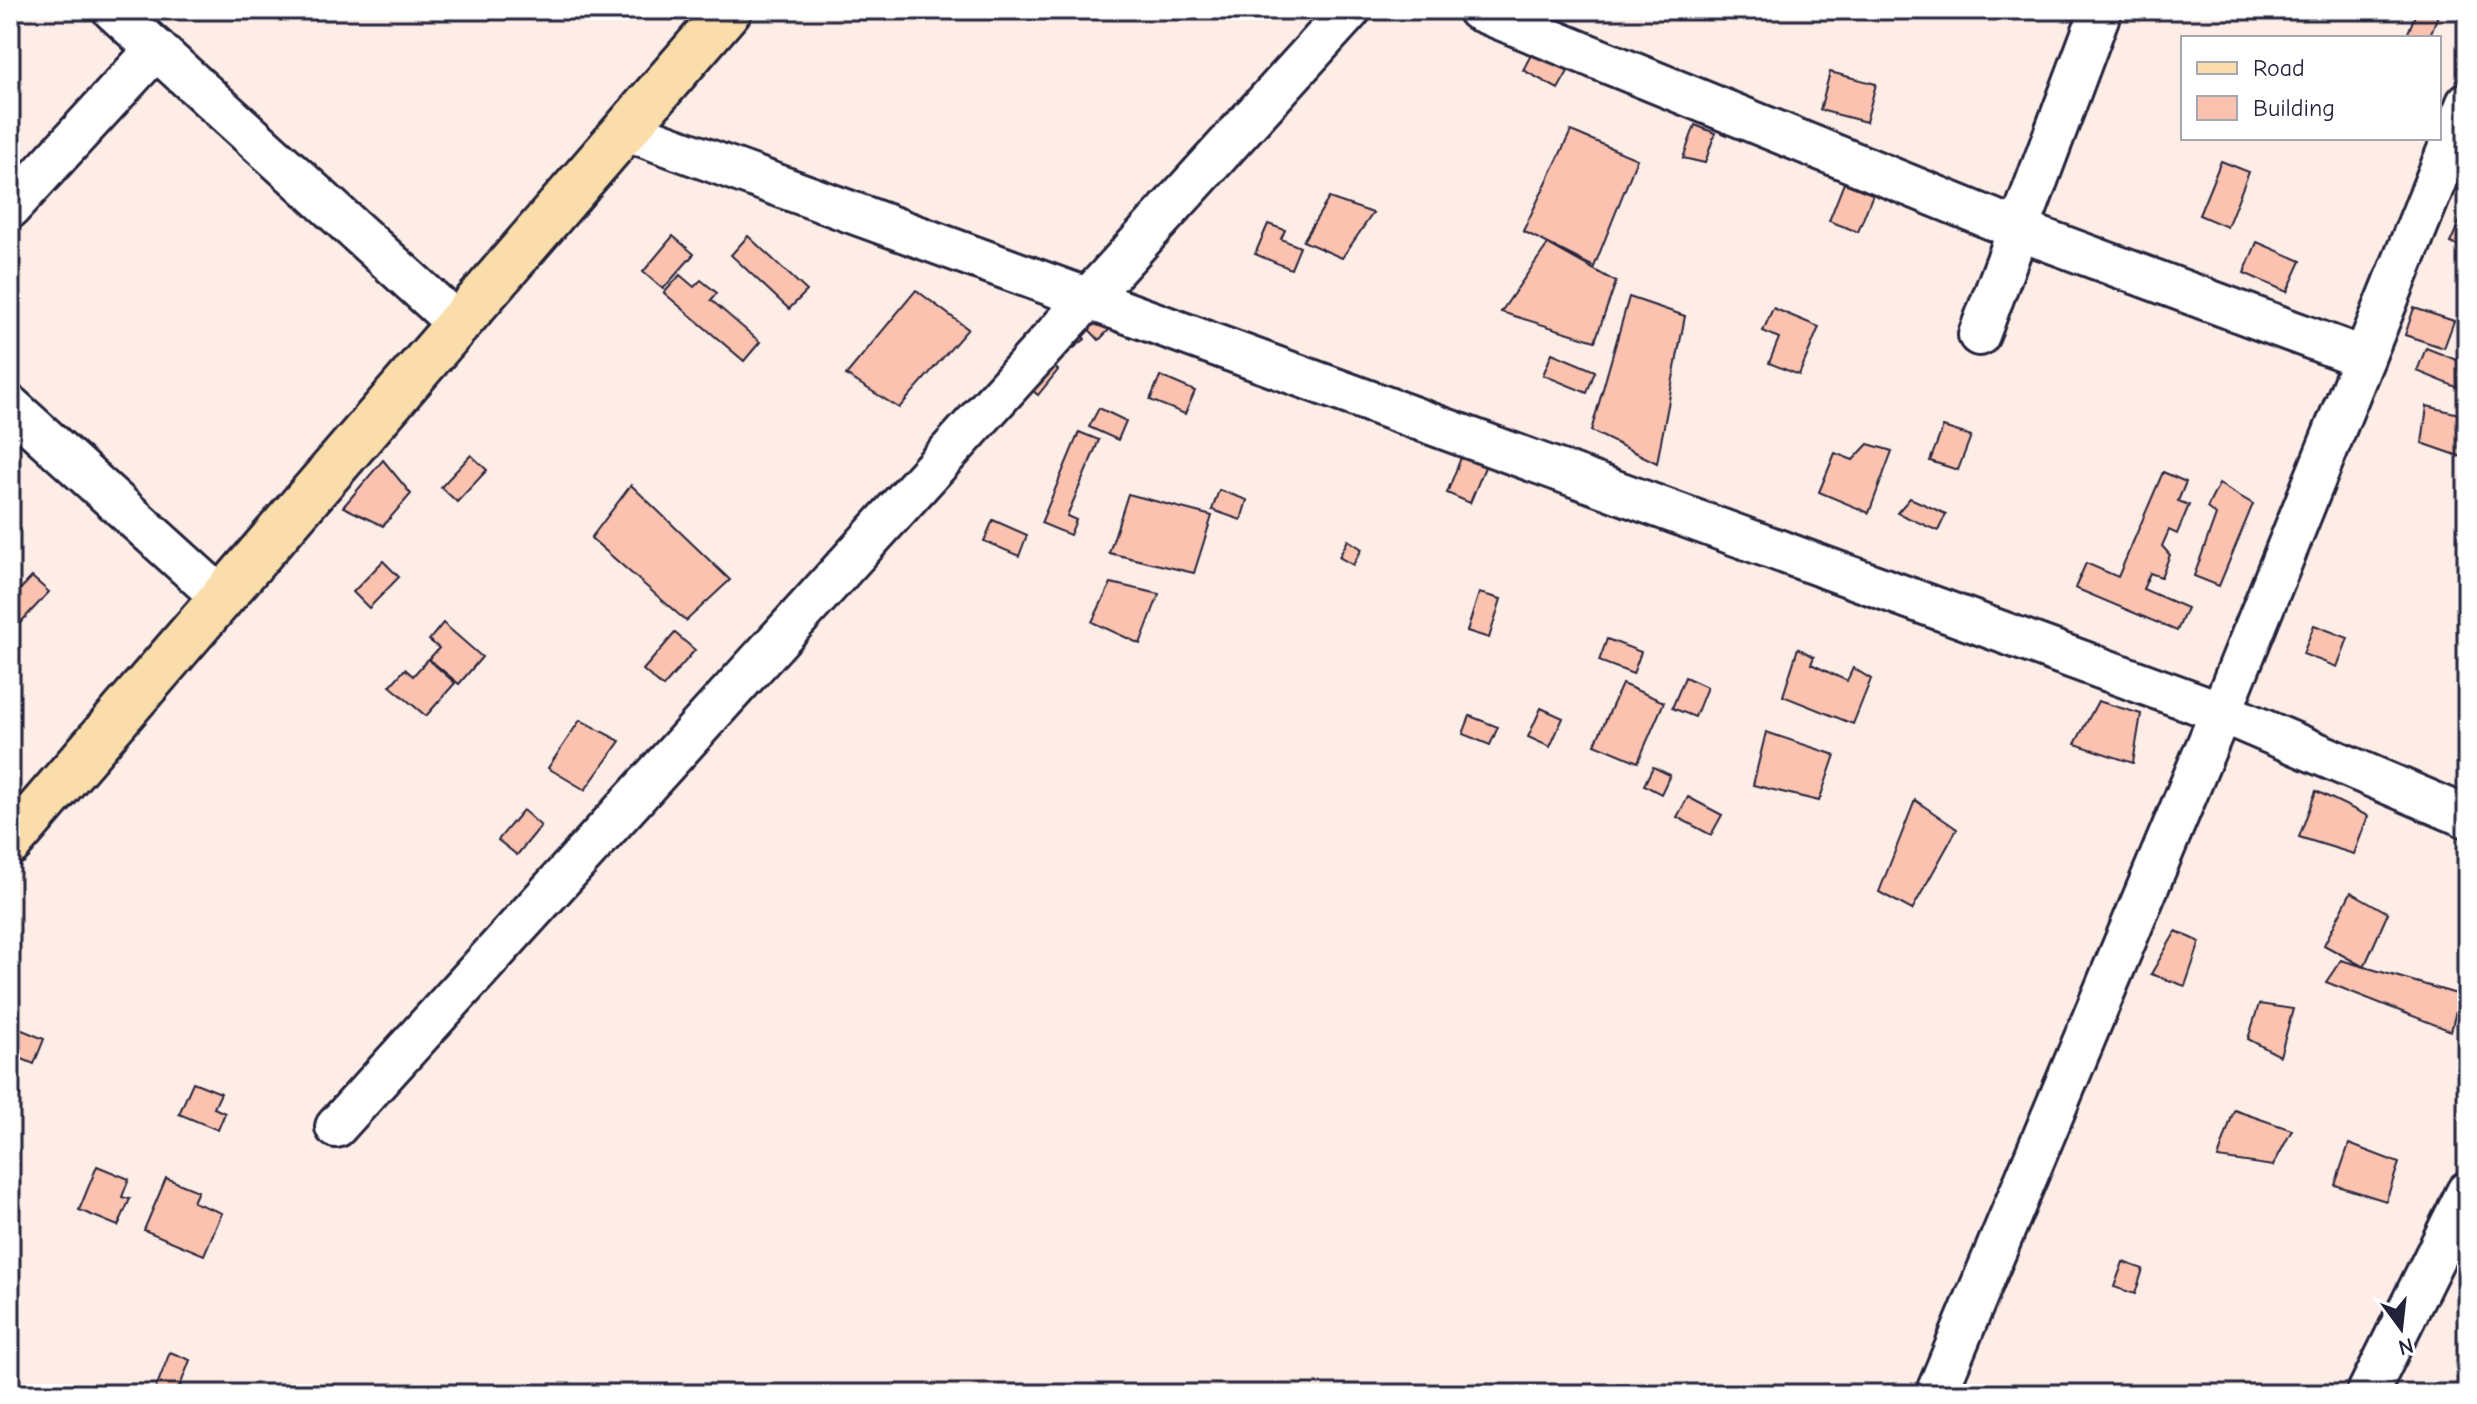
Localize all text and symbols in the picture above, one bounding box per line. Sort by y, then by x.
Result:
legend [2181,36,2441,140]
text: Road [2253,54,2305,82]
text: Building [2253,94,2335,122]
north arrow [2361,1288,2441,1368]
text: N [2396,1332,2416,1361]

